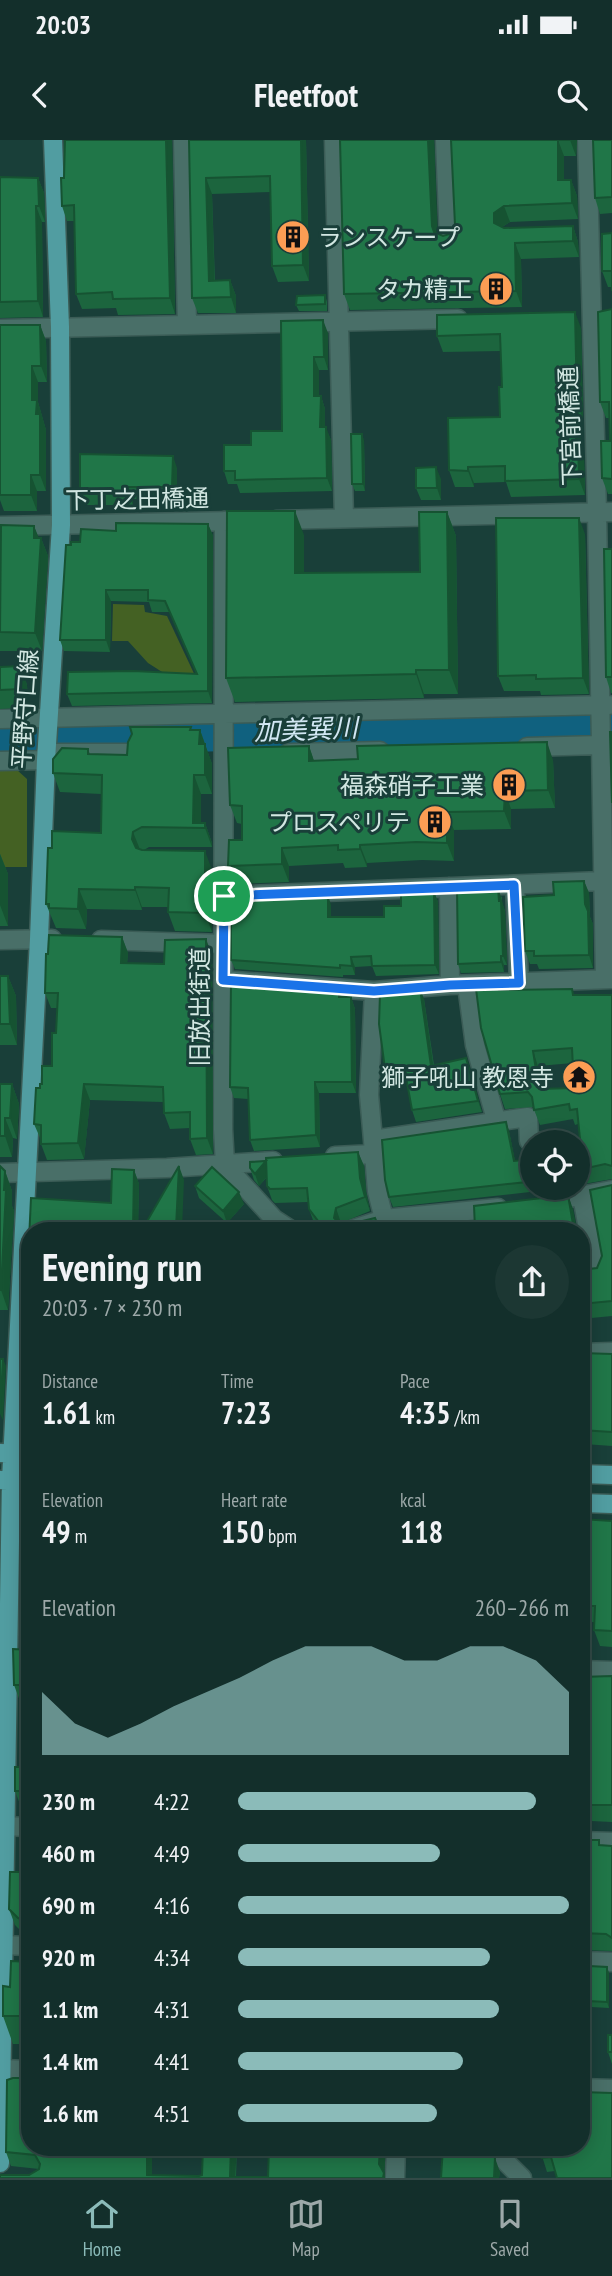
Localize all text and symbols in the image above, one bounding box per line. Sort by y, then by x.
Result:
text: 20:03 [35,8,91,41]
text: Fleetfoot [254,74,358,116]
icon: back [21,76,59,114]
icon: search [553,76,591,114]
building icon: ランスケープ [274,218,312,256]
place label: ランスケープ [318,222,460,253]
building icon: タカ精工 [477,270,515,308]
place label: タカ精工 [376,274,472,305]
street label: 下宮前橋通 [552,365,588,487]
street label: 下丁之田橋通 [65,482,209,516]
street label: 平野守口線 [5,648,45,770]
water label: 加美巽川 [253,711,362,747]
building icon: 福森硝子工業 [490,766,528,804]
place label: 福森硝子工業 [340,770,484,801]
building icon: プロスペリテ [416,803,454,841]
place label: プロスペリテ [268,807,410,838]
pin [194,866,254,926]
icon: arrive [205,877,243,915]
street label: 旧放出街道 [184,947,215,1067]
temple icon: 獅子吼山 教恩寺 [560,1058,598,1096]
place label: 獅子吼山 教恩寺 [381,1062,554,1093]
map controls [520,1130,590,1200]
button: locate [520,1130,590,1200]
text: Evening run [42,1242,202,1291]
button: share [495,1245,569,1319]
text: 20:03 · 7 × 230 m [42,1293,182,1322]
text: Distance [42,1369,98,1393]
text: Time [221,1369,254,1393]
text: Pace [400,1369,430,1393]
text: 1.61 [42,1393,91,1432]
text: 7:23 [221,1393,272,1432]
text: 4:35 [400,1393,451,1432]
text: km [91,1405,115,1429]
text: /km [451,1405,480,1429]
text: Elevation [42,1488,103,1512]
text: Heart rate [221,1488,287,1512]
text: kcal [400,1488,426,1512]
text: 49 [42,1512,71,1551]
text: 150 [221,1512,264,1551]
text: 118 [400,1512,443,1551]
text: m [71,1524,87,1548]
text: bpm [264,1524,297,1548]
text: Elevation [42,1593,116,1622]
text: 260–266 m [475,1593,569,1622]
text: 230 m [42,1787,95,1816]
text: 4:22 [154,1787,190,1816]
text: 460 m [42,1839,95,1868]
text: 4:49 [154,1839,190,1868]
text: 690 m [42,1891,95,1920]
text: 4:16 [154,1891,190,1920]
text: 920 m [42,1943,95,1972]
text: 4:34 [154,1943,190,1972]
text: 1.1 km [42,1995,98,2024]
text: 4:31 [154,1995,190,2024]
text: 1.4 km [42,2047,98,2076]
text: 4:41 [154,2047,190,2076]
text: 1.6 km [42,2099,98,2128]
text: 4:51 [154,2099,190,2128]
tab: Home [83,2195,121,2261]
tab: Map [287,2195,325,2261]
tab: Saved [490,2195,529,2261]

